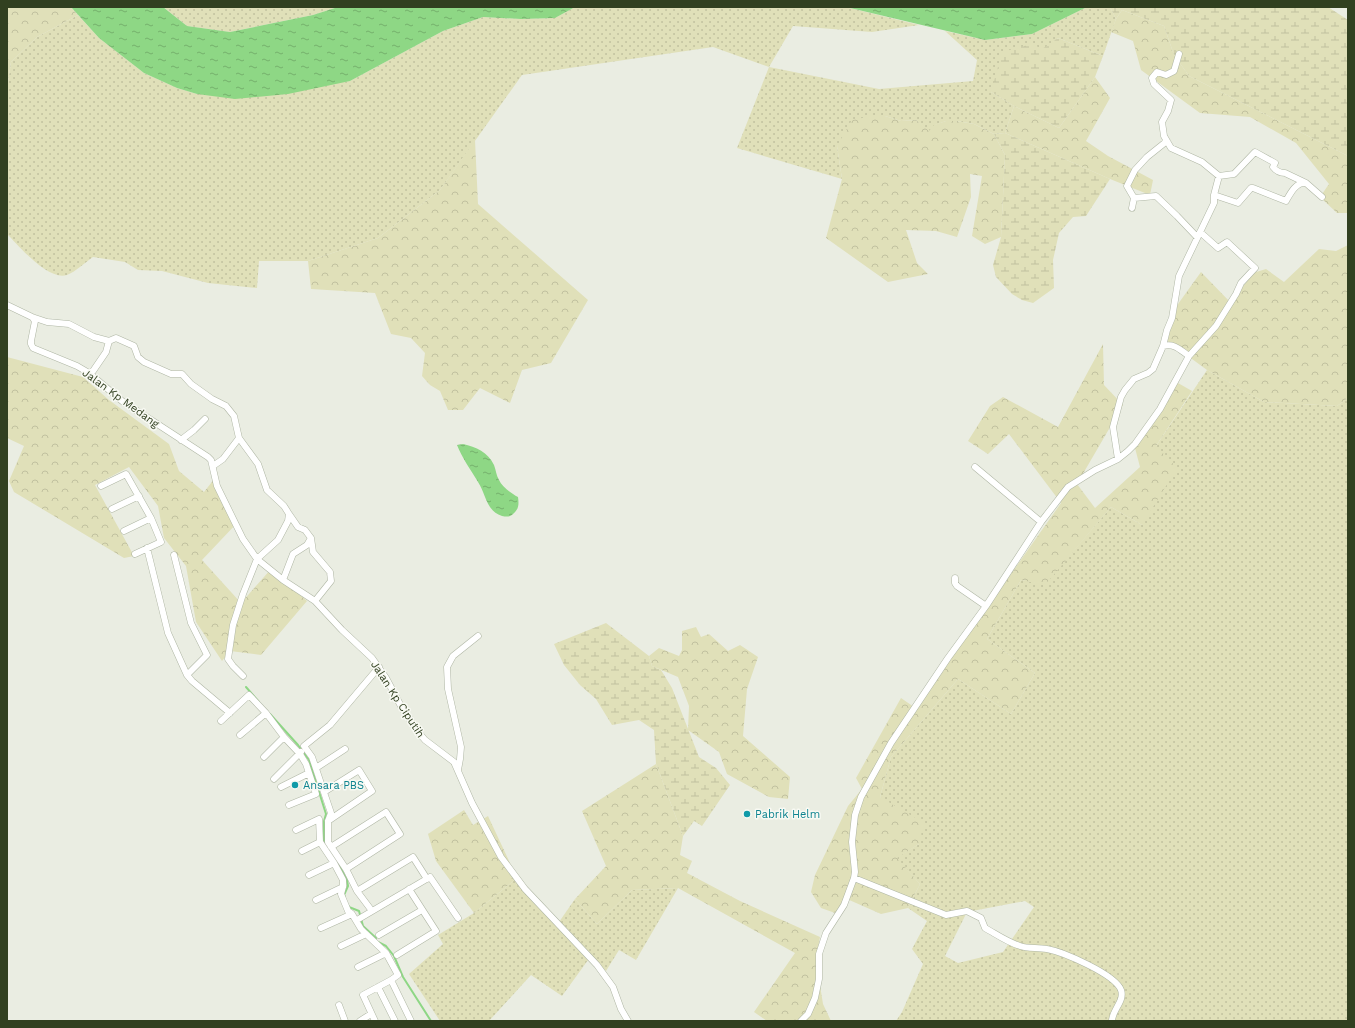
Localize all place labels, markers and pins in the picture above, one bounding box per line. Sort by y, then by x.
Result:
place label: Ansara PBS [303,779,364,792]
marker: Ansara PBS [290,780,300,790]
place label: Pabrik Helm [755,808,820,821]
marker: Pabrik Helm [742,809,752,819]

